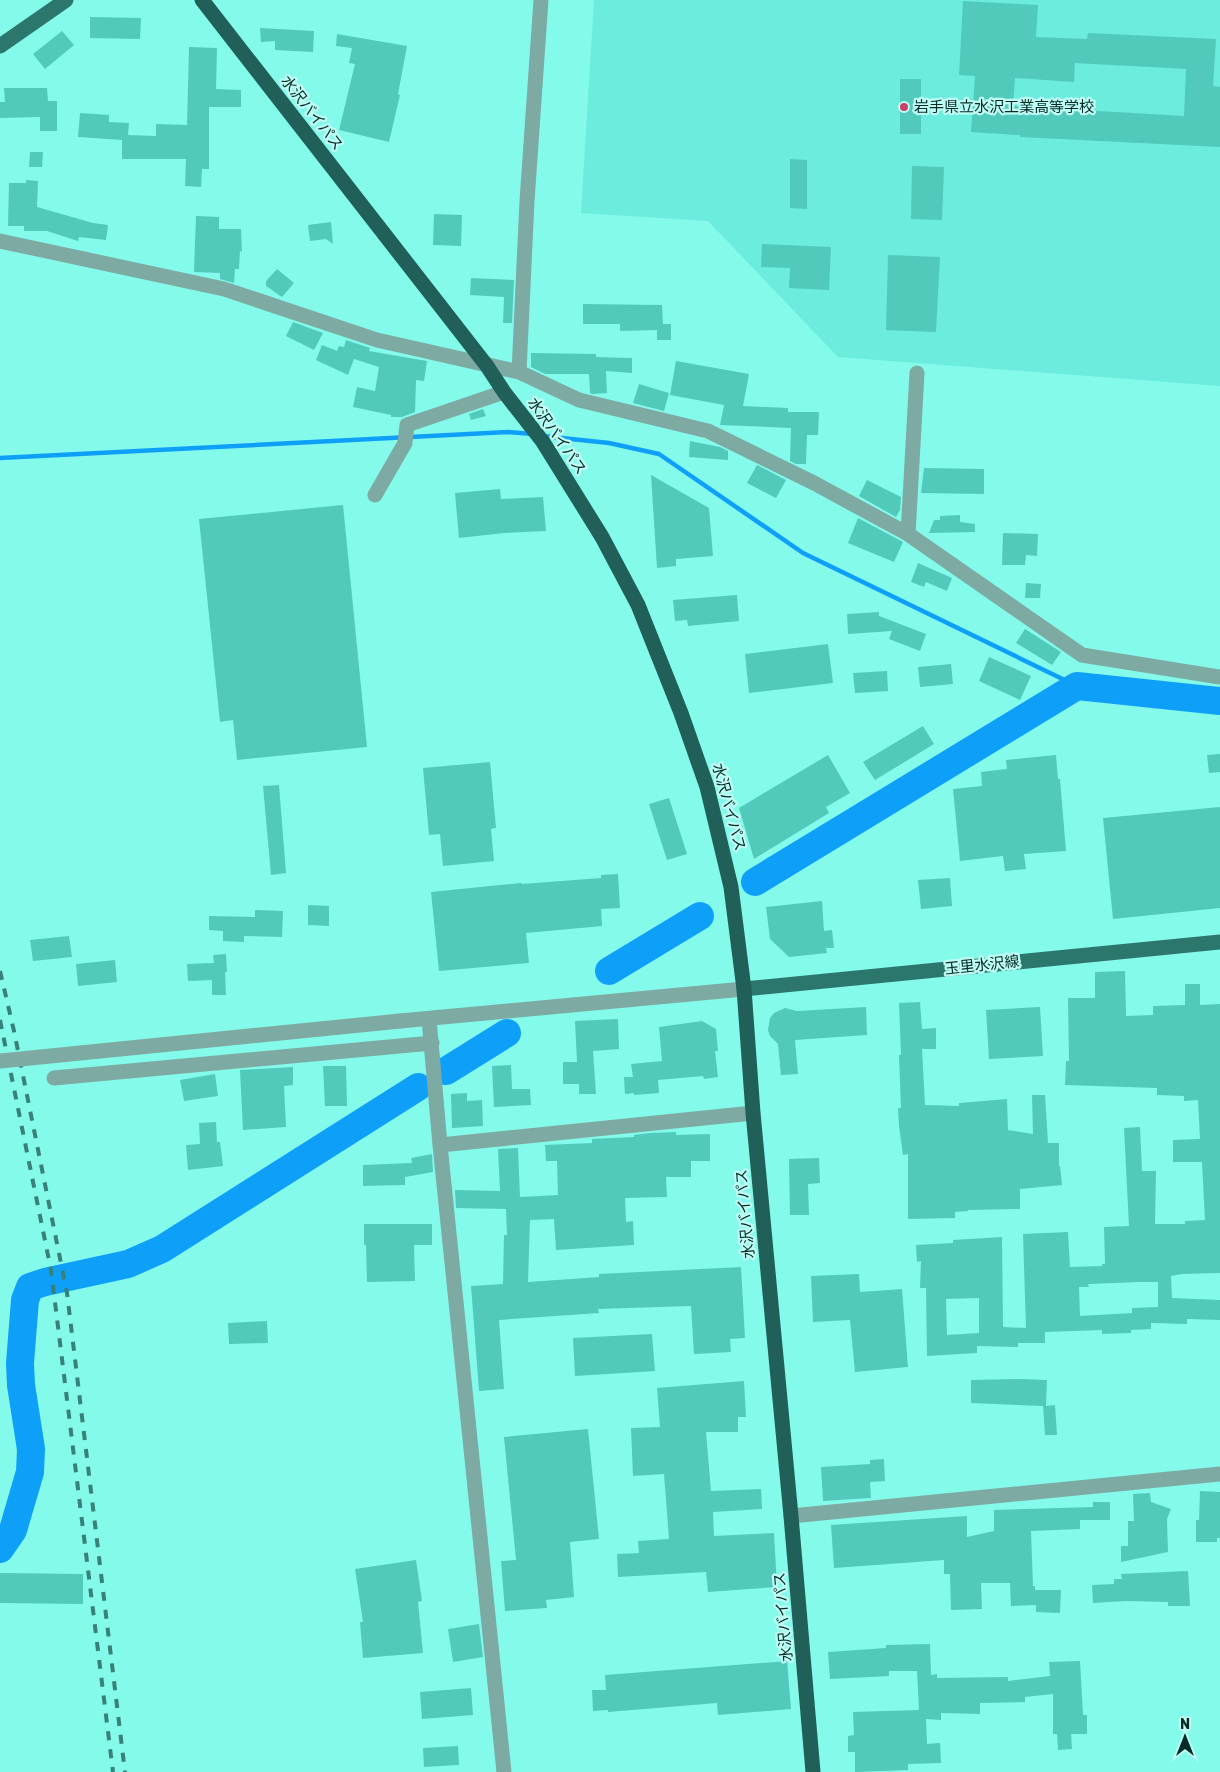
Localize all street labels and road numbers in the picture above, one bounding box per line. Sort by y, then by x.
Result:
street label: 水沢バイパス [277,72,347,154]
street label: 水沢バイパス [524,394,590,478]
street label: 水沢バイパス [709,761,749,853]
street label: 玉里水沢線 [944,952,1020,978]
street label: 水沢バイパス [732,1169,758,1259]
street label: 水沢バイパス [770,1572,796,1662]

